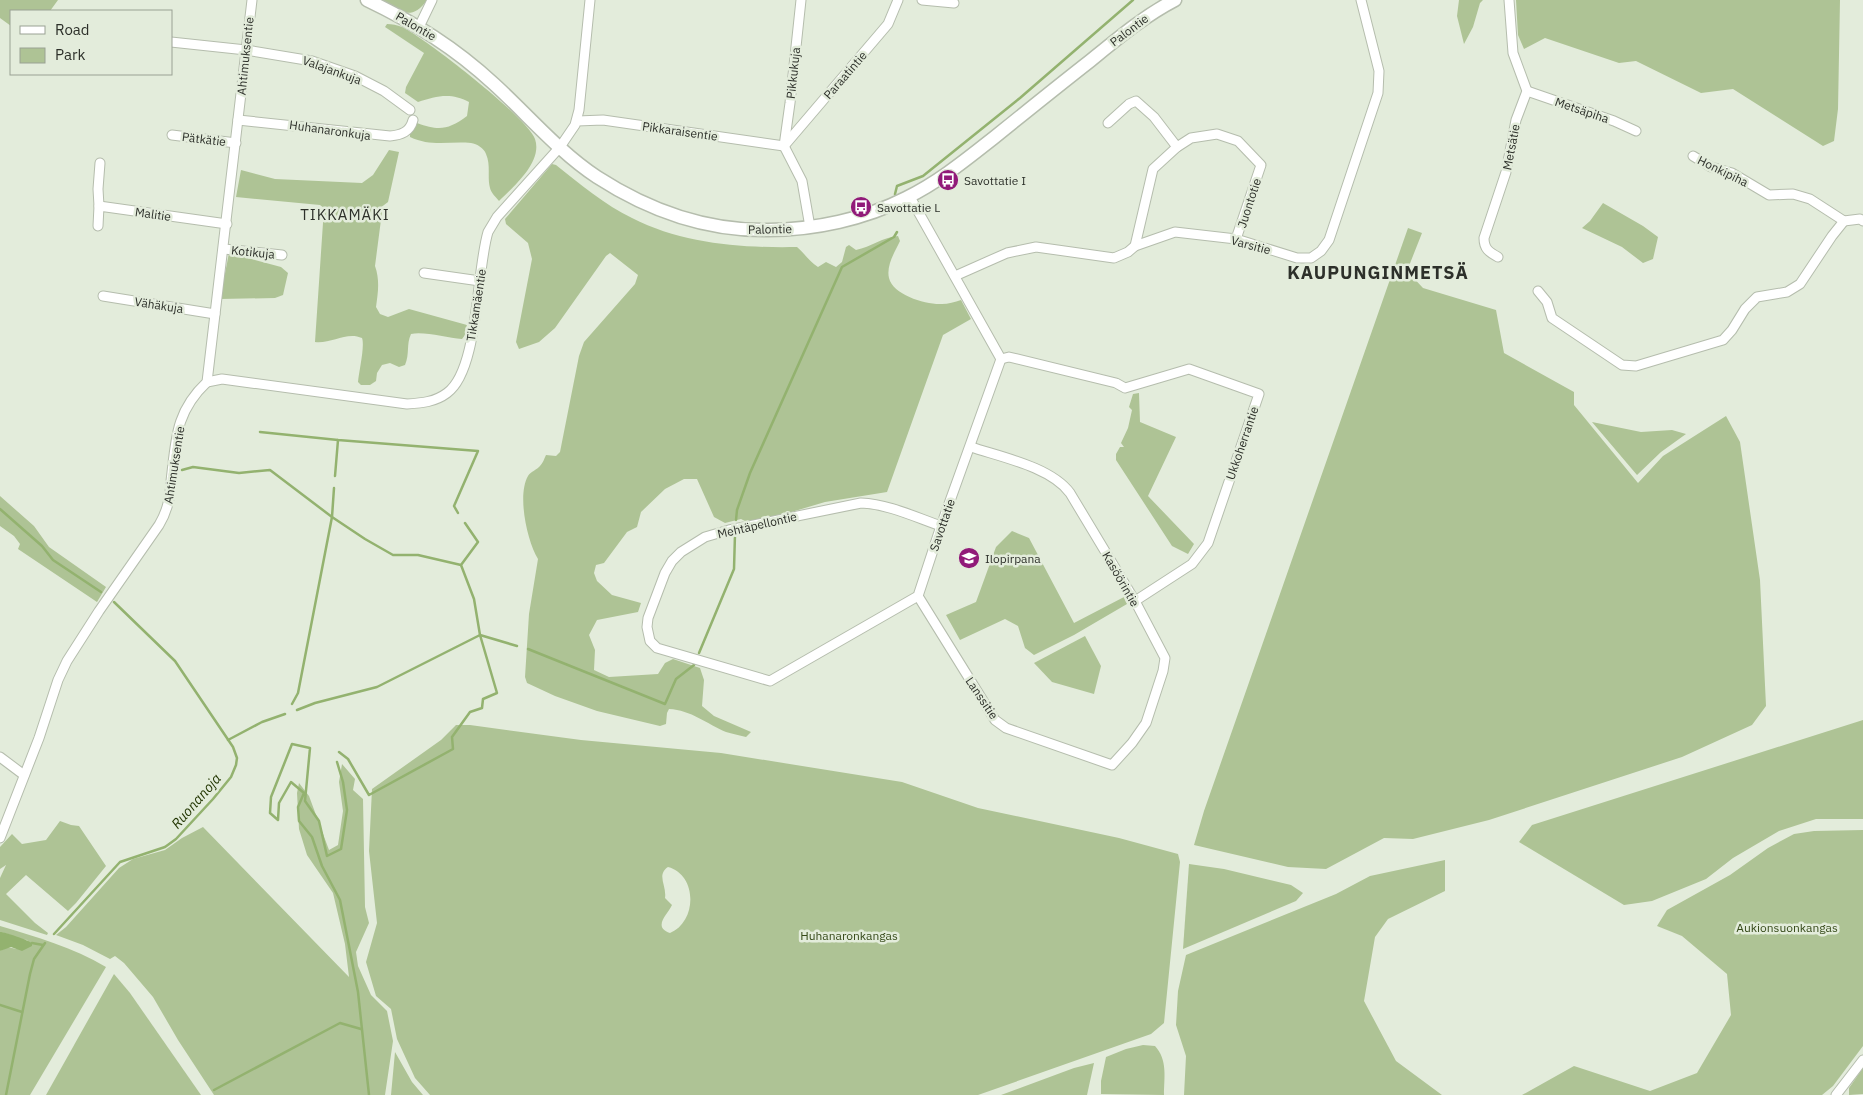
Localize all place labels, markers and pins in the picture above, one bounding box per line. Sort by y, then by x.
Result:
bus stop icon: Savottatie I [936,168,960,192]
place label: Savottatie I [964,173,1026,188]
bus stop icon: Savottatie L [849,195,873,219]
place label: Savottatie L [877,200,940,215]
school or university icon: Ilopirpana [957,546,981,570]
place label: Ilopirpana [985,551,1041,566]

